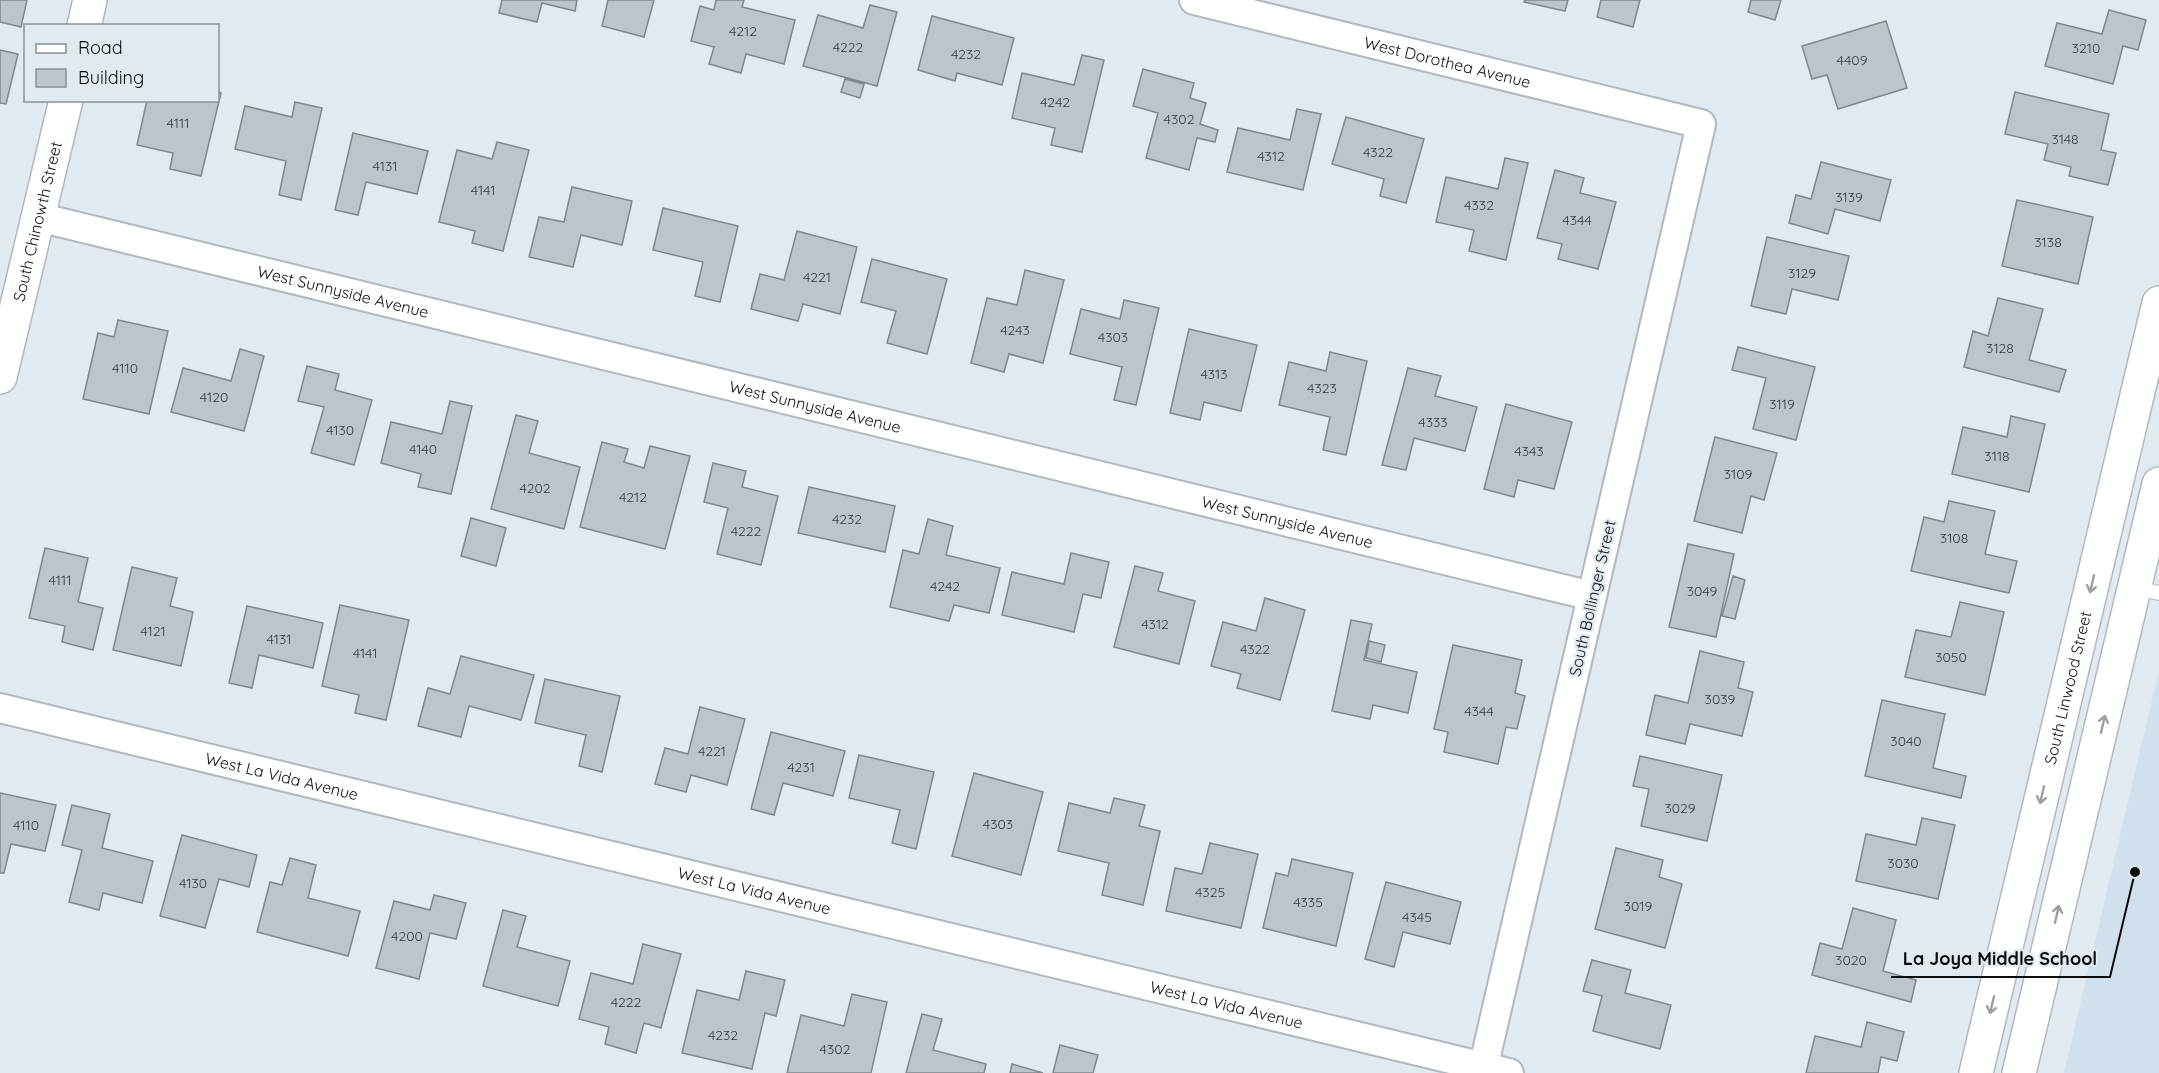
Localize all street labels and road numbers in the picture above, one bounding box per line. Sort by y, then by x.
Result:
street label: West Dorothea Avenue [1362,32,1533,92]
street label: South Chinowth Street [8,139,66,304]
street label: West Sunnyside Avenue [255,261,431,322]
street label: West Sunnyside Avenue [727,376,903,437]
street label: West Sunnyside Avenue [1200,491,1375,552]
street label: South Bollinger Street [1564,518,1620,678]
street label: South Linwood Street [2040,609,2095,766]
street label: West La Vida Avenue [203,748,360,804]
street label: West La Vida Avenue [676,862,833,919]
street label: West La Vida Avenue [1148,977,1305,1033]

